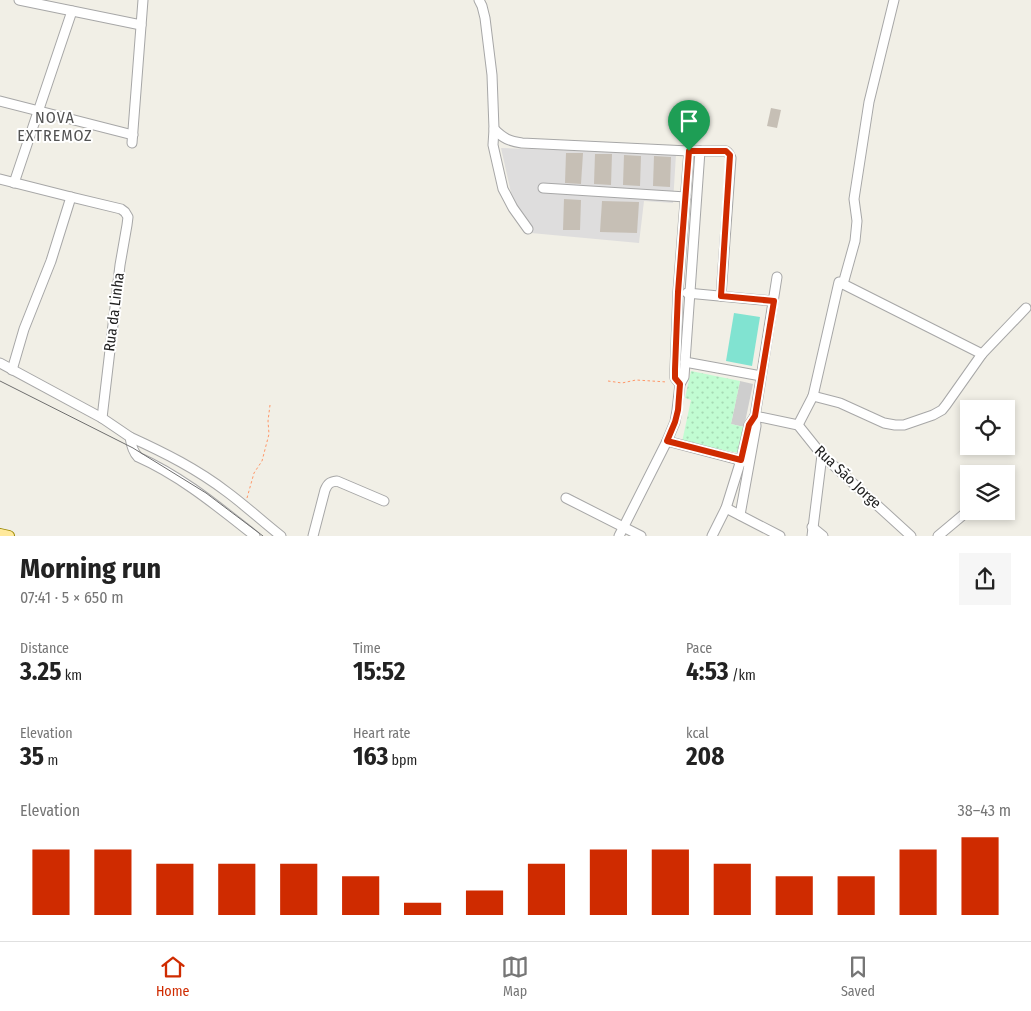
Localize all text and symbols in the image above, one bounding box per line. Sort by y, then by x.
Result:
pin [668,100,710,151]
icon: arrive [675,107,703,135]
district label: NOVA EXTREMOZ [17,108,93,145]
street label: Rua da Linha [100,271,128,353]
map controls [960,400,1015,520]
button: locate [960,400,1015,455]
street label: Rua São Jorge [811,442,885,512]
button: layers [960,465,1015,520]
text: Morning run [20,552,161,585]
button: share [959,553,1011,605]
text: 07:41 · 5 × 650 m [20,588,124,607]
text: Distance [20,640,69,657]
text: Time [353,640,381,657]
text: Pace [686,640,712,657]
text: 3.25 [20,657,61,687]
text: 15:52 [353,657,405,687]
text: 4:53 [686,657,729,687]
text: km [61,667,82,684]
text: /km [729,667,756,684]
text: Elevation [20,725,73,742]
text: Heart rate [353,725,410,742]
text: kcal [686,725,709,742]
text: 35 [20,742,44,772]
text: 163 [353,742,388,772]
text: 208 [686,742,724,772]
text: m [44,752,58,769]
text: bpm [388,752,417,769]
text: Elevation [20,801,80,820]
text: 38–43 m [958,801,1011,820]
tab: Home [156,953,189,1000]
tab: Map [501,953,529,1000]
tab: Saved [841,953,875,1000]

